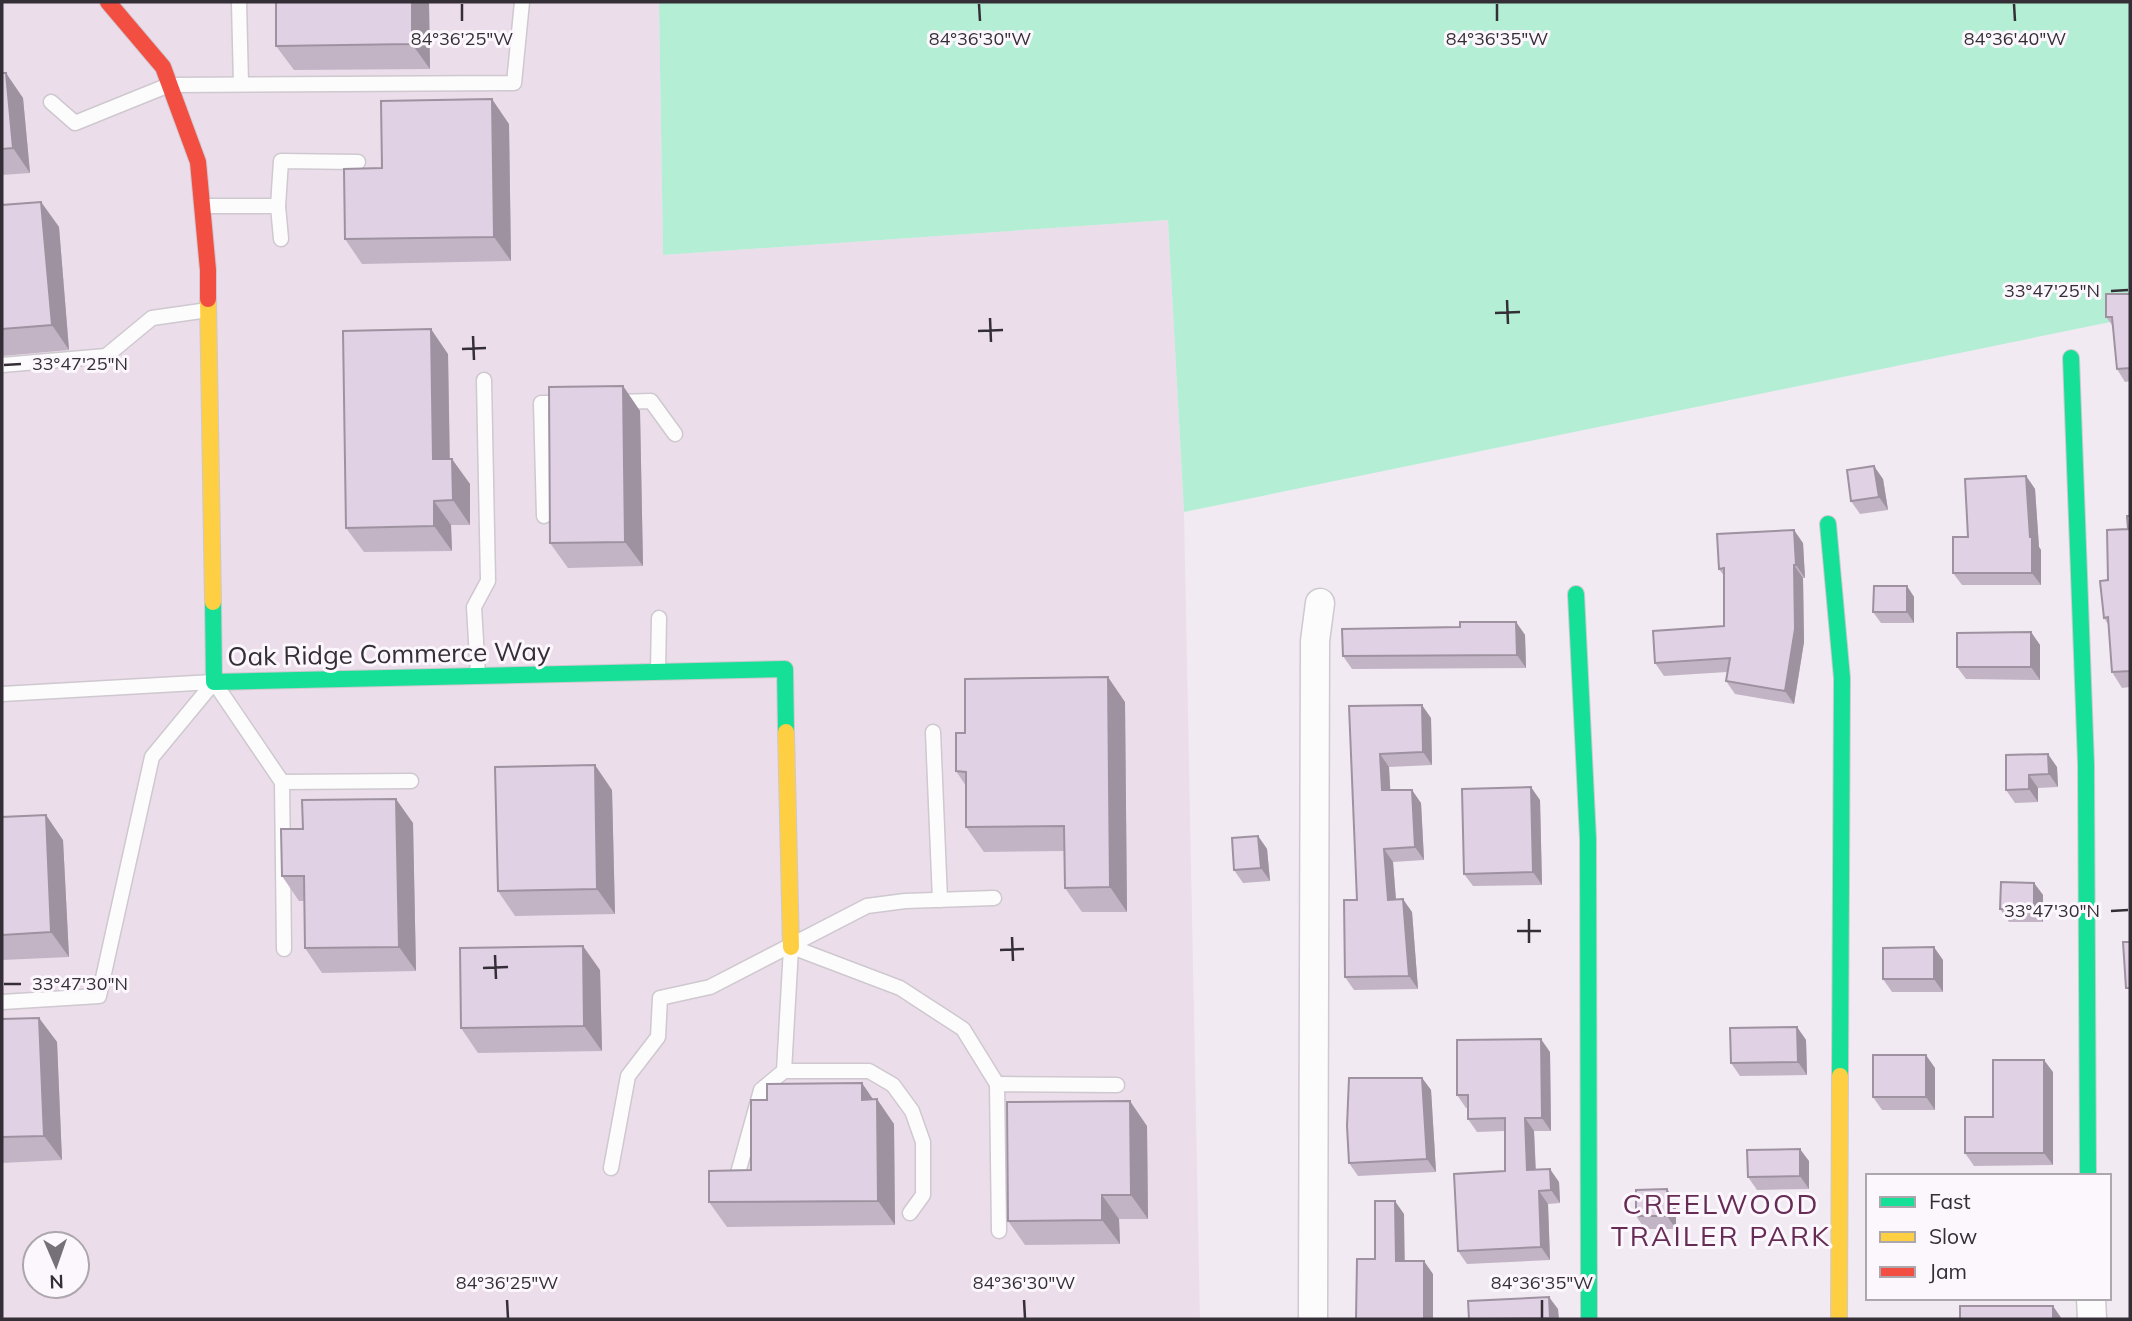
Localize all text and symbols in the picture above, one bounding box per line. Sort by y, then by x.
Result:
text: 84°36'25"W [411,27,513,50]
text: 84°36'30"W [929,27,1031,50]
text: 84°36'35"W [1446,27,1548,50]
text: 84°36'40"W [1964,27,2066,50]
text: 33°47'25"N [2004,279,2100,302]
text: 33°47'25"N [32,352,128,375]
street label: Oak Ridge Commerce Way [227,634,551,673]
text: 33°47'30"N [2004,899,2100,922]
text: 33°47'30"N [32,972,128,995]
legend [1866,1174,2111,1300]
district label: CREELWOOD TRAILER PARK [1611,1186,1831,1253]
text: Fast [1929,1188,1971,1214]
text: Slow [1929,1223,1977,1249]
north arrow [21,1230,91,1300]
text: Jam [1929,1258,1967,1284]
text: N [49,1270,64,1294]
text: 84°36'25"W [456,1271,558,1294]
text: 84°36'30"W [973,1271,1075,1294]
text: 84°36'35"W [1491,1271,1593,1294]

